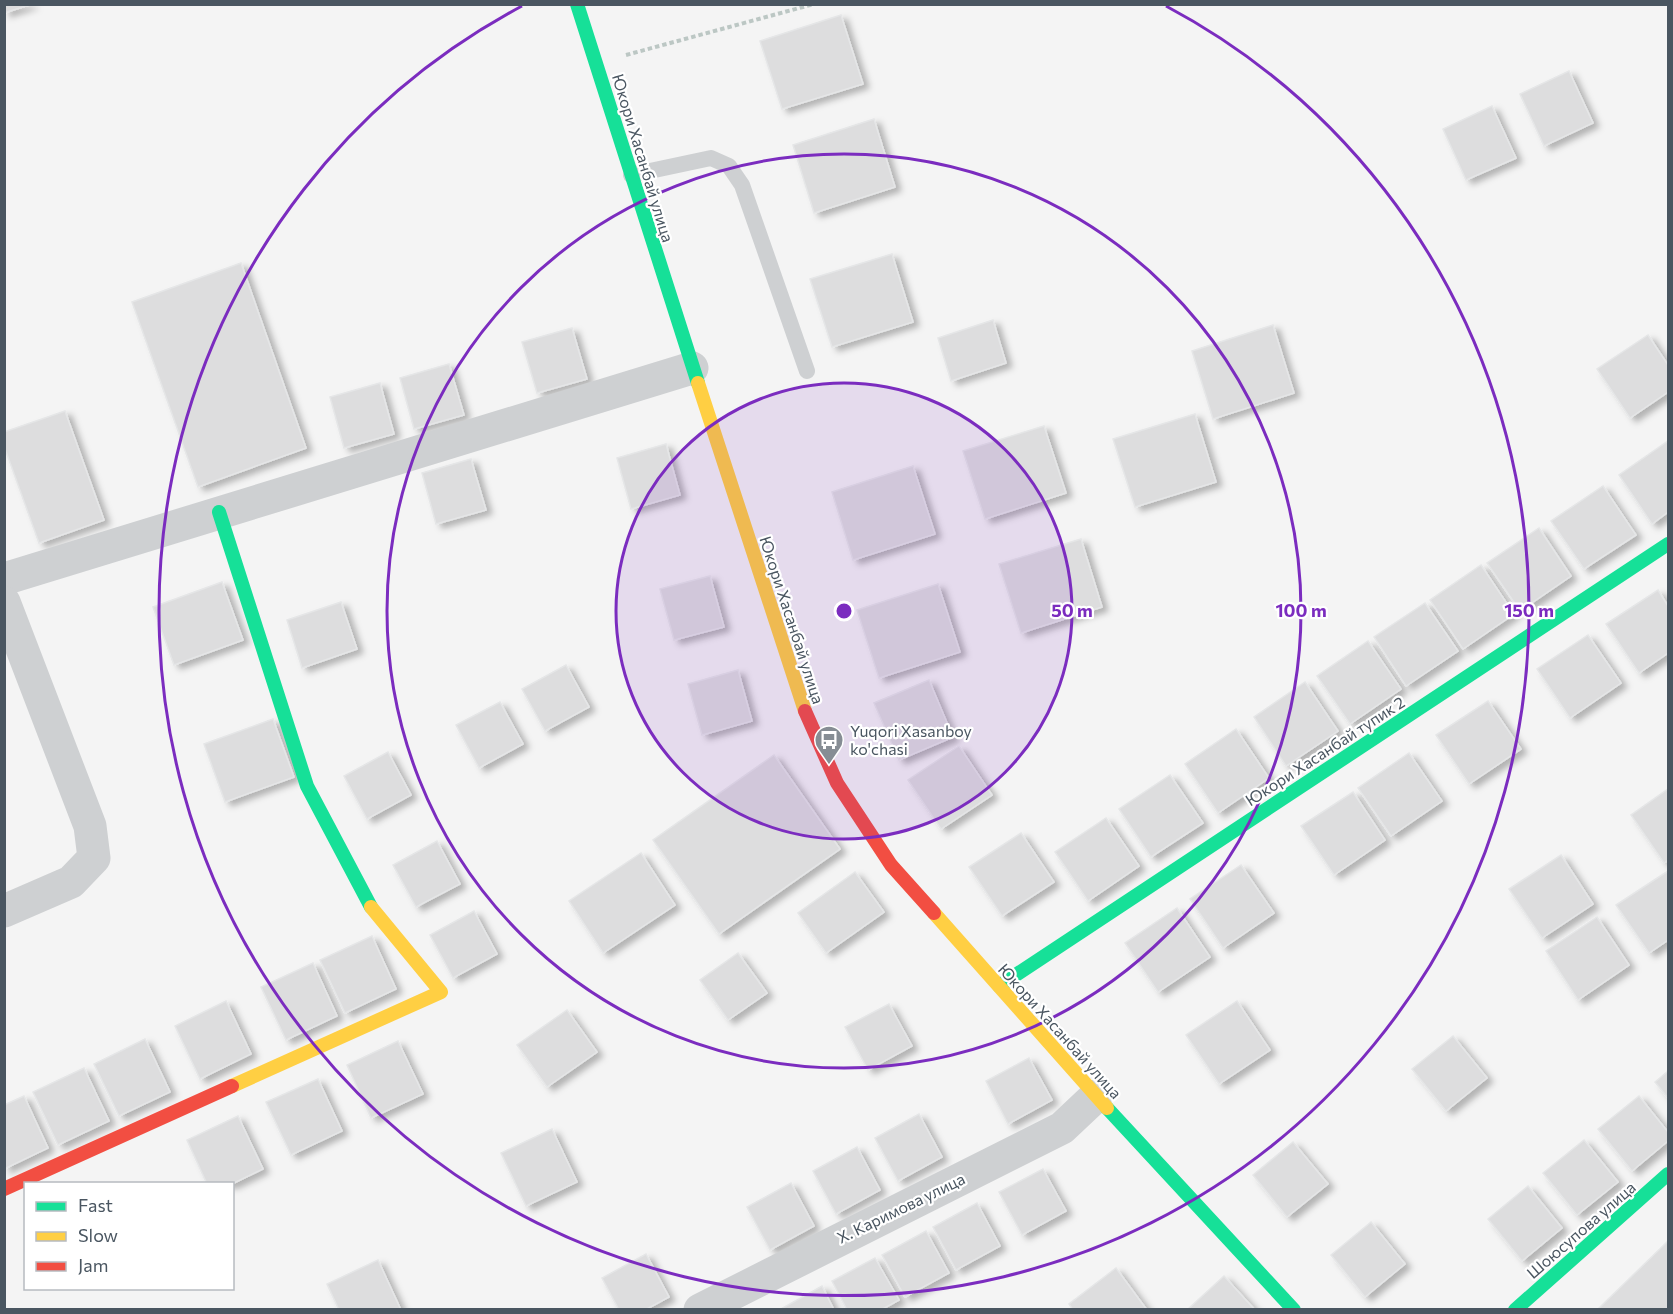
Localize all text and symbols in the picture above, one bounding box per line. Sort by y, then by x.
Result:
street label: Юкори Хасанбай улица [609,71,678,244]
street label: Юкори Хасанбай улица [756,534,829,706]
text: 50 m [1051,599,1093,621]
text: 100 m [1275,599,1327,621]
text: 150 m [1504,599,1554,621]
centre of rings [834,601,854,621]
street label: Юкори Хасанбай тупик 2 [1242,692,1408,809]
place label: Yuqori Xasanboy ko'chasi [850,721,972,758]
bus stop icon: Yuqori Xasanboy ko'chasi [813,724,845,766]
street label: Юкори Хасанбай улица [995,959,1126,1102]
street label: Х. Каримова улица [834,1168,968,1247]
street label: Шоюсупова улица [1522,1177,1639,1282]
legend [24,1182,234,1290]
text: Fast [78,1194,113,1216]
text: Slow [78,1224,118,1246]
text: Jam [78,1254,108,1276]

